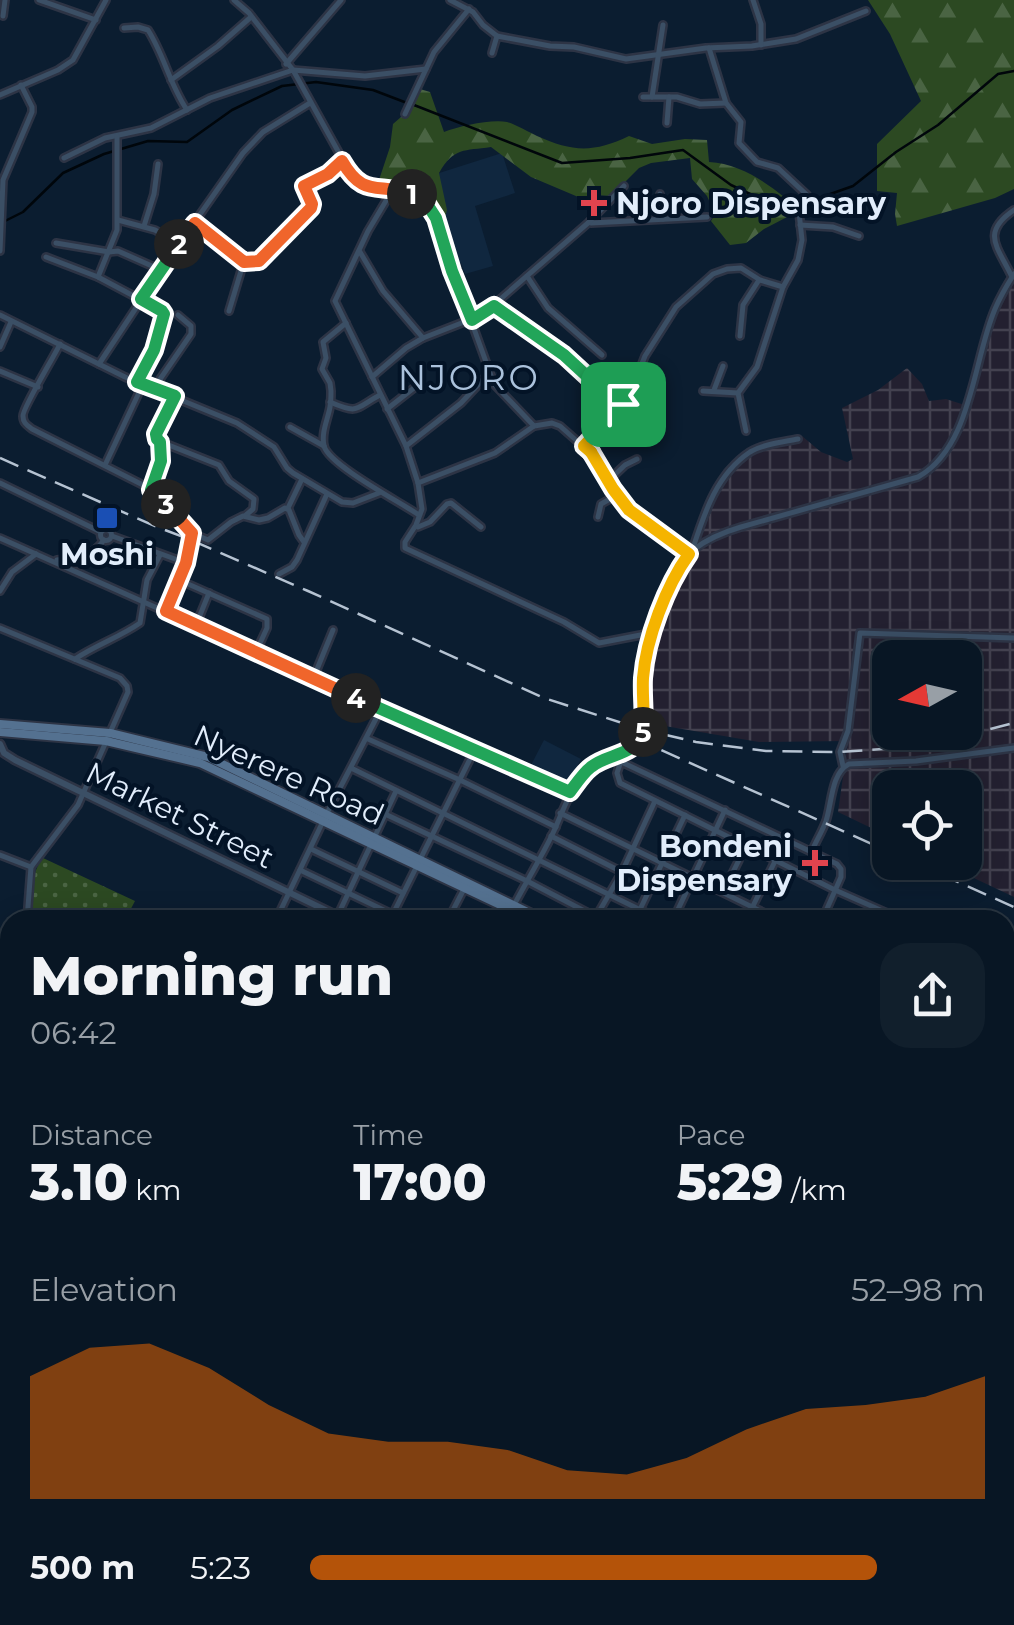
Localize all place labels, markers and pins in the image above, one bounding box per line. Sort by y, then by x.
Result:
pin: 1 [387,169,437,219]
place label: Njoro Dispensary [616,185,887,222]
marker: Njoro Dispensary [581,190,607,216]
pin: 2 [154,219,204,269]
pin [581,362,666,447]
pin: 3 [141,479,191,529]
marker: Moshi [94,505,120,531]
place label: Moshi [60,536,154,573]
pin: 4 [331,673,381,723]
pin: 5 [618,707,668,757]
place label: Bondeni Dispensary [617,828,793,899]
marker: Bondeni Dispensary [802,850,828,876]

